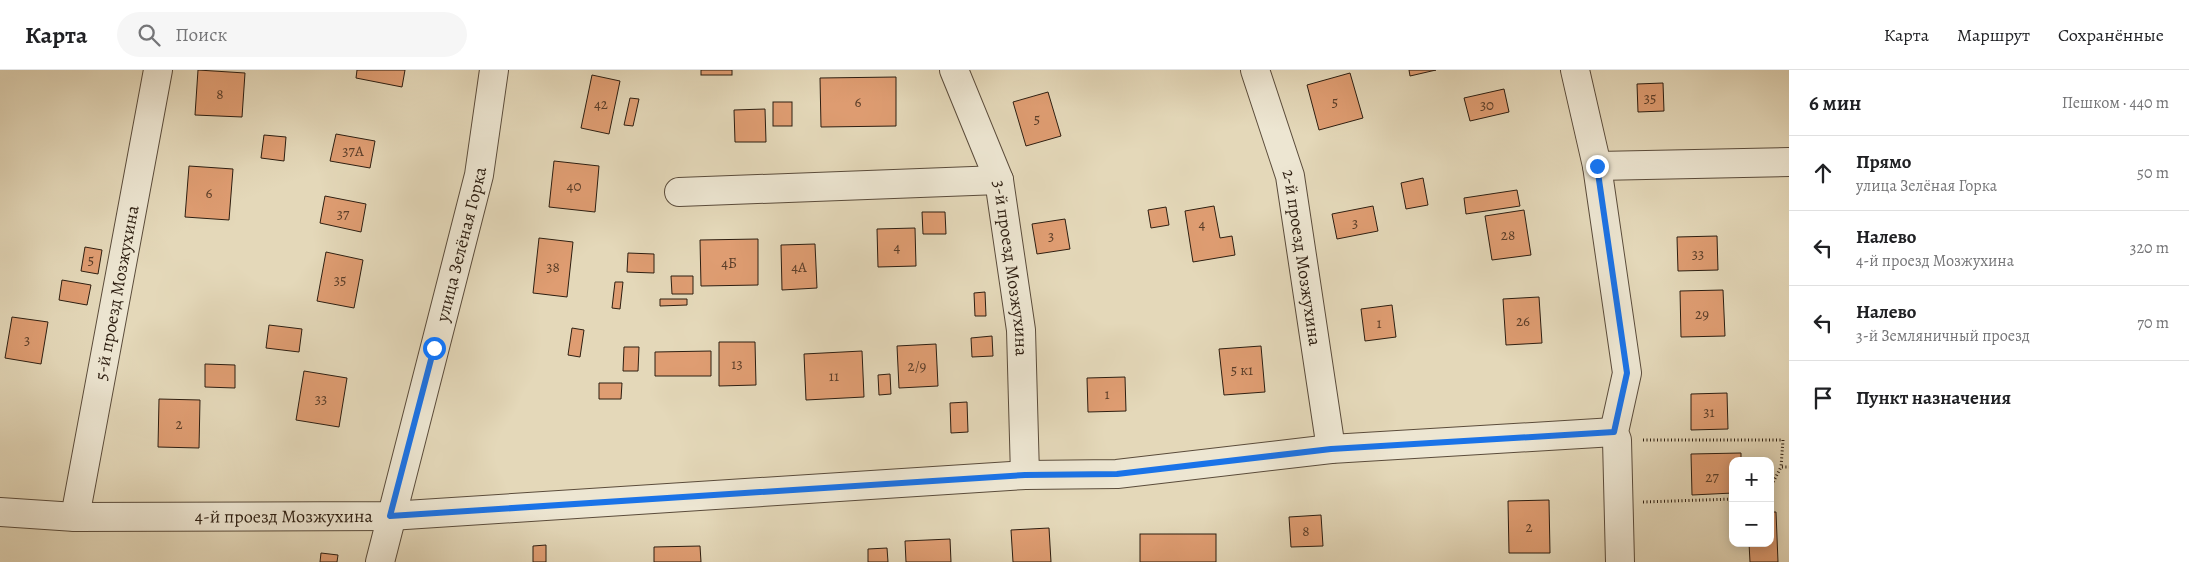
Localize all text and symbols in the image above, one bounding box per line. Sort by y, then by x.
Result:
search box [117,12,467,57]
text: Карта [25,19,87,51]
icon: search [135,21,163,49]
text: Поиск [175,22,227,48]
text: Карта [1884,23,1929,47]
text: Маршрут [1957,23,2030,47]
text: Сохранённые [2058,23,2164,47]
house number: 8 [216,84,224,104]
house number: 35 [1644,88,1656,108]
text: 6 мин [1809,89,1861,117]
house number: 6 [855,92,862,112]
house number: 5 [1332,92,1338,112]
text: Пешком · 440 m [2062,92,2169,114]
house number: 42 [594,94,608,114]
house number: 30 [1480,95,1494,115]
house number: 5 [1034,109,1040,129]
house number: 37А [342,141,364,161]
text: Прямо [1856,149,1911,175]
route end [1586,155,1609,178]
icon: ahead [1809,159,1837,187]
text: 50 m [2137,162,2169,184]
street label: улица Зелёная Горка [430,165,492,325]
street label: 2-й проезд Мозжухина [1276,166,1327,348]
text: улица Зелёная Горка [1856,175,1997,197]
house number: 40 [567,176,581,196]
street label: 3-й проезд Мозжухина [987,179,1034,357]
house number: 6 [206,183,213,203]
street label: 5-й проезд Мозжухина [89,203,145,382]
house number: 37 [337,204,350,224]
house number: 3 [1352,213,1358,233]
house number: 4 [1199,214,1206,234]
text: Налево [1856,224,1916,250]
house number: 28 [1501,225,1515,245]
house number: 3 [1048,226,1054,246]
icon: left [1809,234,1837,262]
house number: 4 [894,237,901,257]
text: 320 m [2130,237,2169,259]
house number: 33 [1692,244,1704,264]
house number: 5 [88,250,94,270]
text: 4-й проезд Мозжухина [1856,250,2014,272]
house number: 4Б [721,253,737,273]
house number: 38 [546,257,560,277]
house number: 4А [791,257,807,277]
house number: 35 [334,270,346,290]
text: Налево [1856,299,1916,325]
house number: 29 [1695,304,1709,324]
icon: left [1809,309,1837,337]
house number: 26 [1516,311,1530,331]
text: 70 m [2137,312,2169,334]
house number: 1 [1376,313,1382,333]
text: 3-й Земляничный проезд [1856,325,2030,347]
house number: 3 [24,330,30,350]
route start [423,337,446,360]
house number: 13 [731,354,743,374]
house number: 2/9 [908,356,927,376]
house number: 5 к1 [1231,360,1253,380]
house number: 11 [829,366,839,386]
house number: 1 [1104,384,1110,404]
icon: arrive [1809,384,1837,412]
text: Пункт назначения [1856,385,2011,411]
house number: 33 [315,389,327,409]
house number: 31 [1703,402,1715,422]
house number: 2 [175,414,183,434]
map controls [1729,457,1774,547]
button: + [1729,457,1774,502]
house number: 27 [1705,467,1719,487]
button: − [1729,502,1774,547]
street label: 4-й проезд Мозжухина [195,504,374,529]
house number: 2 [1525,517,1533,537]
house number: 8 [1302,521,1310,541]

